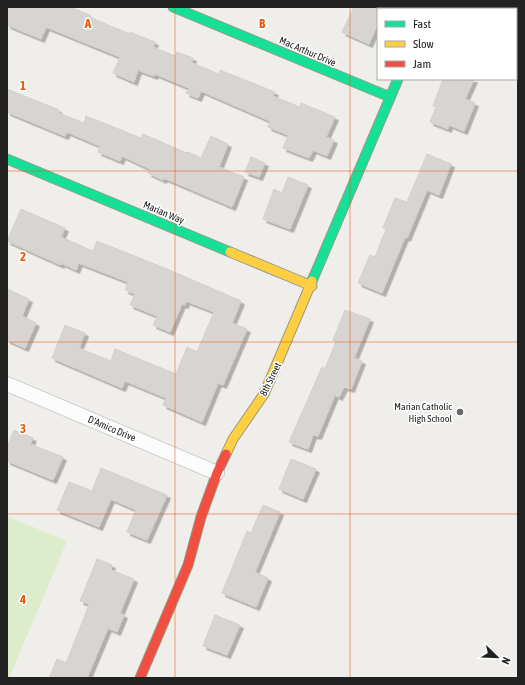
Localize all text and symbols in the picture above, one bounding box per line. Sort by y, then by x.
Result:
legend [377,8,517,80]
text: A [84,16,92,31]
text: B [259,16,266,31]
text: Fast [413,17,431,31]
street label: Mac Arthur Drive [278,35,338,69]
text: Slow [413,37,434,51]
text: Jam [413,57,431,71]
text: 1 [20,78,26,93]
street label: Marian Way [142,199,186,226]
text: 2 [20,249,26,264]
street label: 8th Street [258,361,283,398]
place label: Marian Catholic High School [394,401,452,424]
marker: Marian Catholic High School [455,407,465,417]
street label: D'Amico Drive [86,413,138,444]
text: 3 [20,421,26,436]
text: 4 [19,592,26,607]
north arrow [477,637,517,677]
text: N [499,656,513,666]

